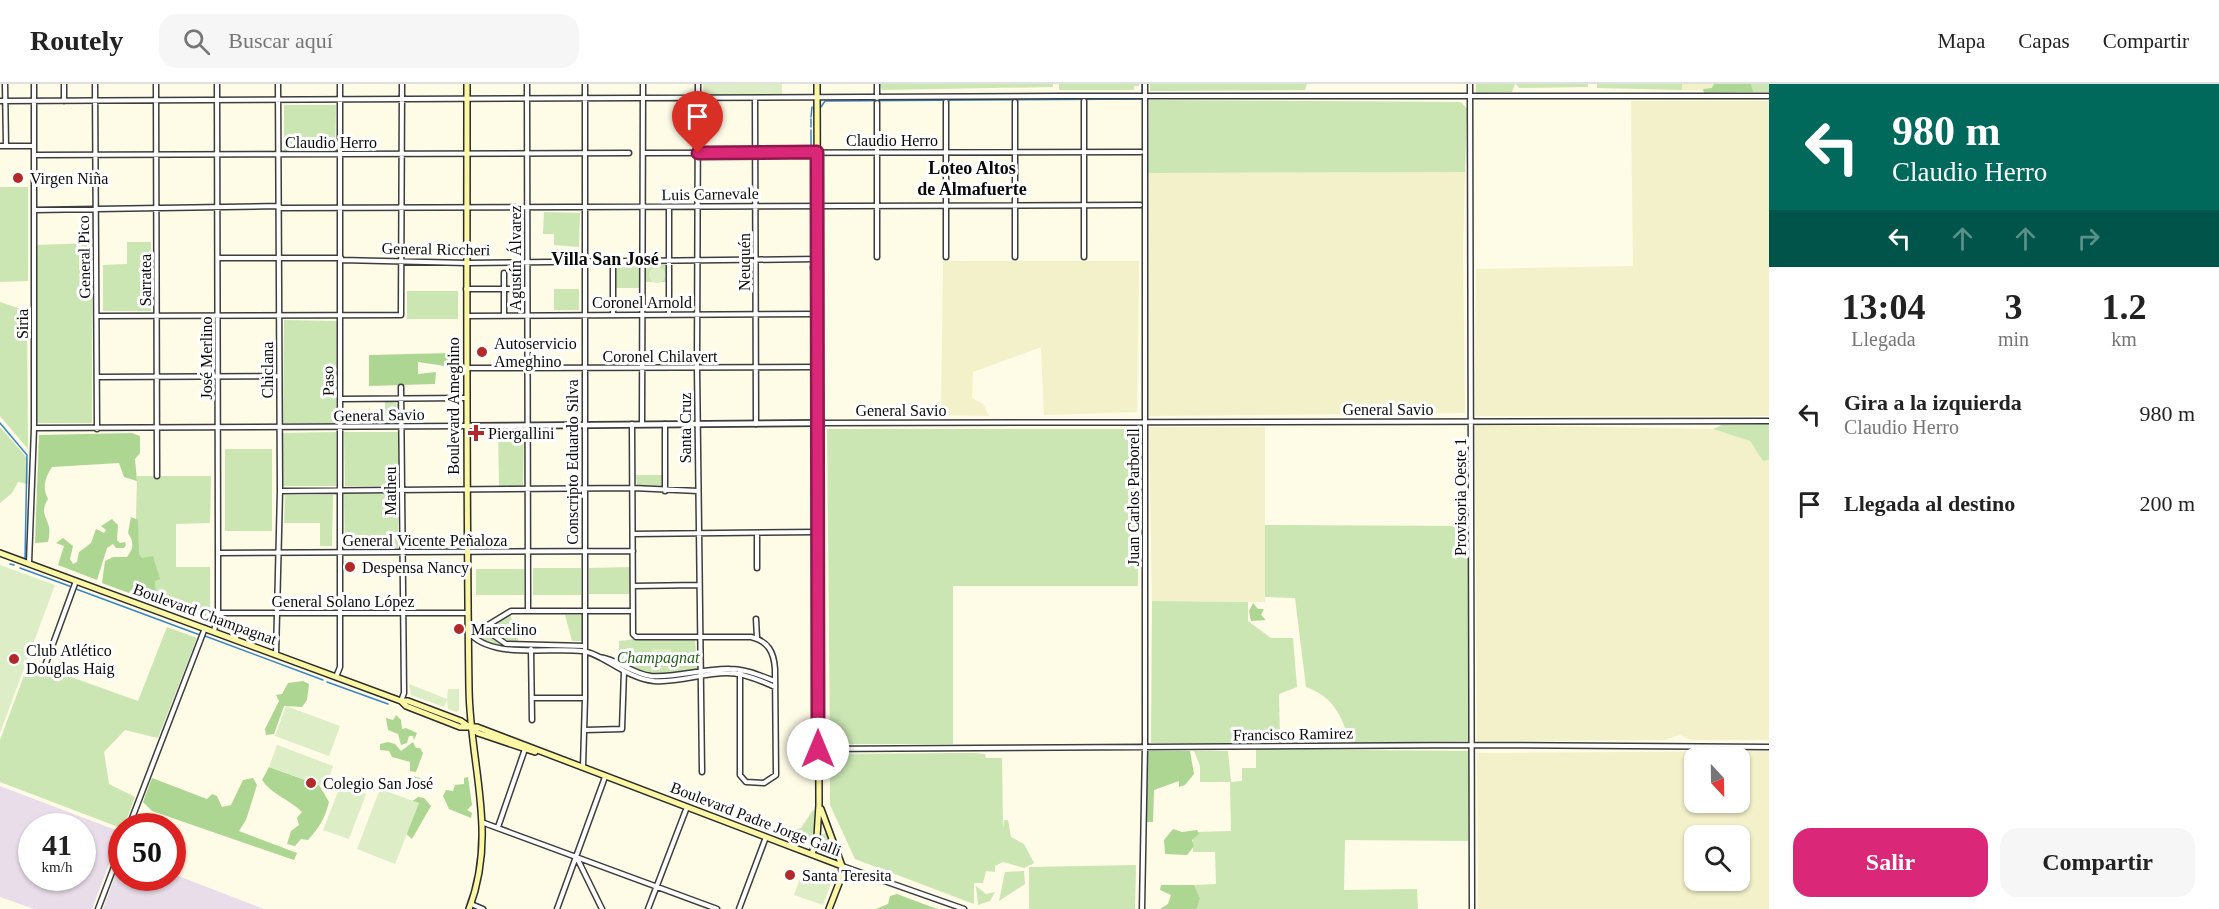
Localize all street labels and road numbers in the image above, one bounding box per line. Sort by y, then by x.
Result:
street label: Claudio Herro [846,132,938,149]
street label: Claudio Herro [285,134,377,151]
street label: Luis Carnevale [661,185,759,203]
street label: Agustín Álvarez [506,205,525,311]
street label: General Pico [75,215,93,299]
street label: Neuquén [736,233,754,291]
street label: General Riccheri [381,240,491,258]
street label: Sarratea [137,254,154,306]
street label: Coronel Arnold [592,294,692,311]
street label: Siria [14,309,31,339]
street label: José Merlino [198,316,215,400]
street label: Boulevard Ameghino [445,337,463,475]
street label: Chiclana [259,342,276,398]
street label: Coronel Chilavert [602,348,718,365]
street label: Paso [319,366,337,396]
street label: Conscripto Eduardo Silva [564,379,582,545]
street label: Santa Cruz [677,393,694,463]
street label: General Savio [1342,401,1434,418]
street label: General Savio [855,402,947,419]
street label: General Savio [333,406,425,424]
street label: Juan Carlos Parborell [1125,428,1142,566]
street label: Provisoria Oeste 1 [1452,438,1469,556]
street label: Matheu [382,467,399,515]
street label: General Vicente Peñaloza [343,532,507,549]
street label: Boulevard Champagnat [131,580,280,649]
street label: General Solano López [271,593,415,611]
street label: Francisco Ramirez [1233,724,1353,744]
street label: Boulevard Padre Jorge Galli [668,779,844,861]

